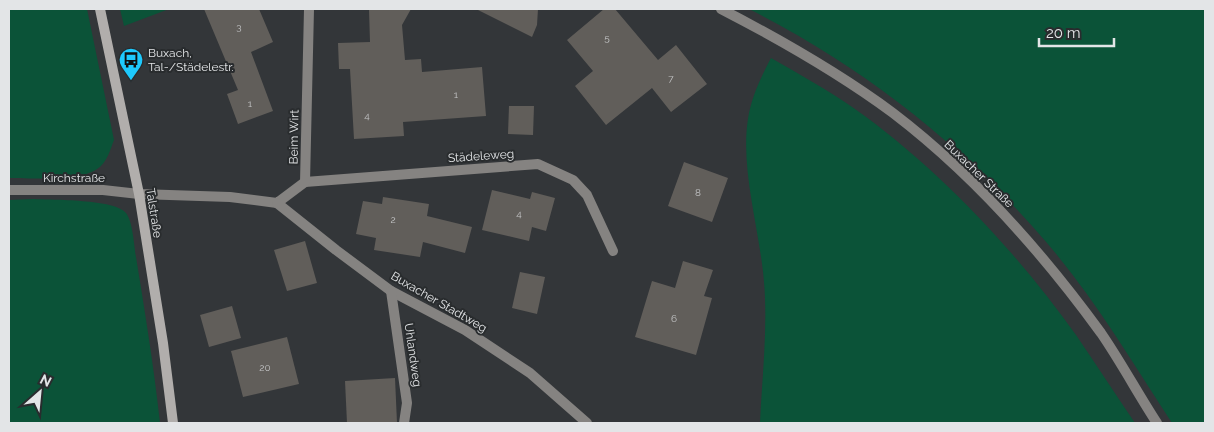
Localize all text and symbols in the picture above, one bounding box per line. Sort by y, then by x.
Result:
scale bar [1039,15,1114,47]
house number: 3 [236,21,242,32]
text: 20 m [1046,24,1081,42]
house number: 5 [604,32,610,43]
place label: Buxach, Tal-/Städelestr. [148,46,234,74]
bus stop icon: Buxach, Tal-/Städelestr. [118,47,144,81]
house number: 7 [668,73,674,84]
house number: 1 [454,89,459,100]
house number: 1 [248,98,253,109]
street label: Beim Wirt [287,110,301,164]
house number: 4 [364,110,370,121]
street label: Buxacher Straße [941,137,1017,211]
street label: Städeleweg [447,147,515,165]
street label: Kirchstraße [43,171,105,185]
street label: Talstraße [143,187,165,239]
house number: 8 [695,187,701,198]
house number: 4 [516,208,522,219]
house number: 2 [390,214,396,225]
street label: Buxacher Stadtweg [389,269,489,335]
house number: 6 [671,313,677,324]
street label: Uhlandweg [402,322,424,388]
house number: 20 [259,362,271,373]
north arrow [15,367,65,417]
text: N [38,371,54,390]

